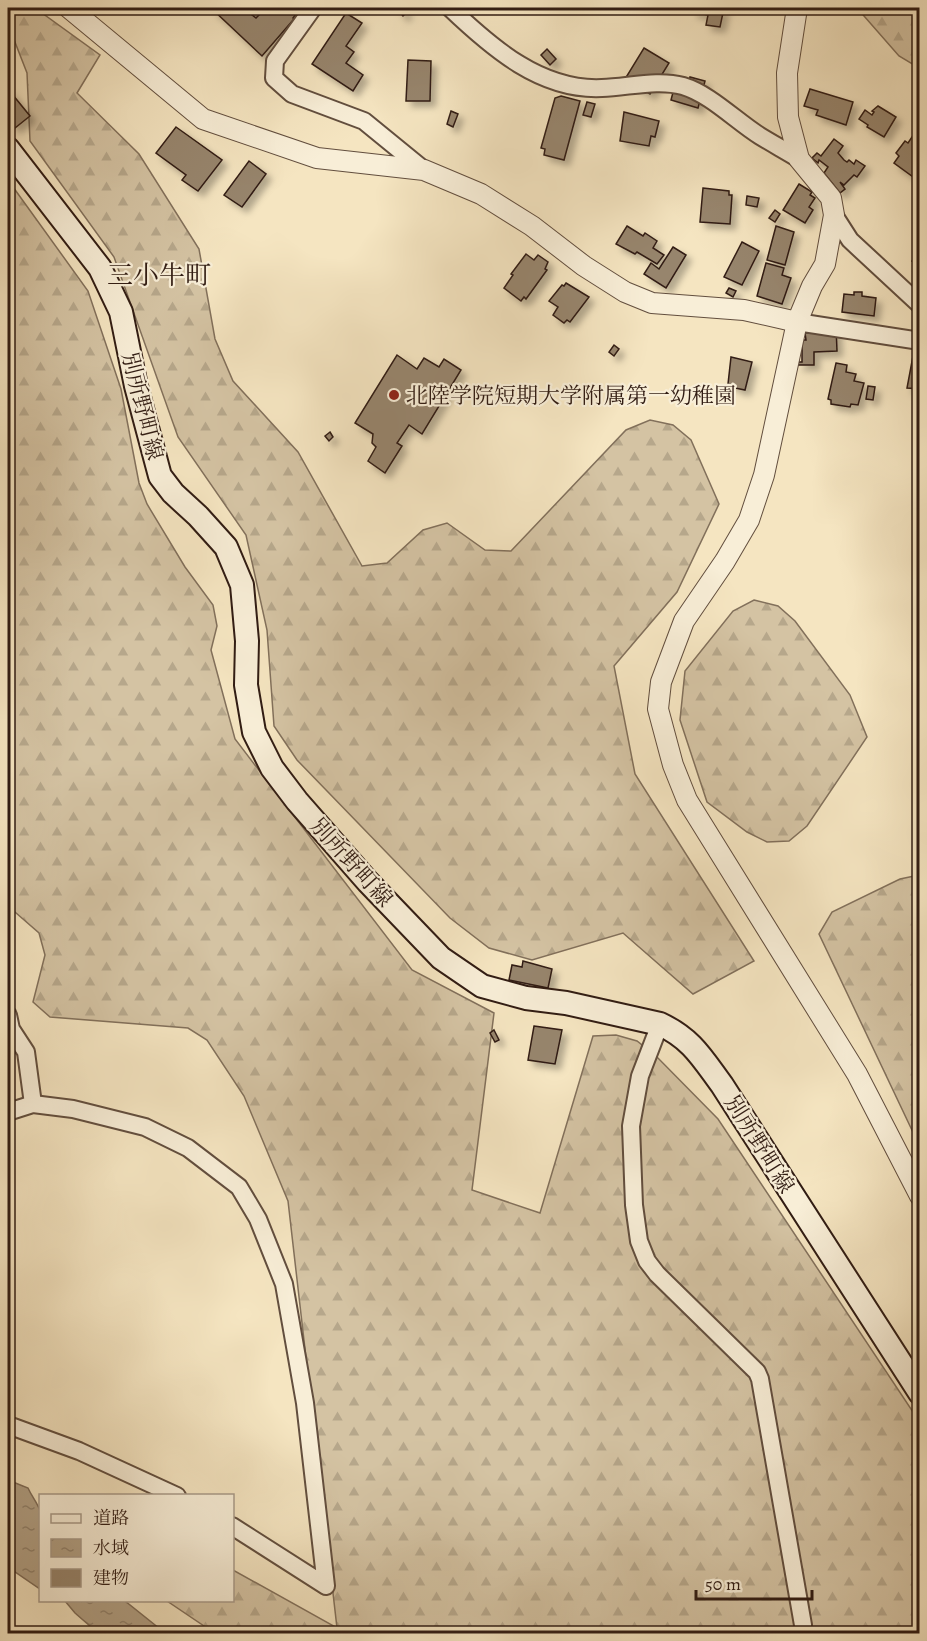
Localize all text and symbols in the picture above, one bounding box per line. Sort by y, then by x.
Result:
district label: 三小牛町 [107,258,211,293]
street label: 別所野町線 [114,349,170,463]
place label: 北陸学院短期大学附属第一幼稚園 [406,381,736,411]
marker: 北陸学院短期大学附属第一幼稚園 [387,388,401,402]
street label: 別所野町線 [303,812,399,914]
street label: 別所野町線 [717,1090,801,1199]
legend [39,1494,234,1602]
text: 道路 [93,1506,129,1530]
text: 水域 [93,1536,129,1560]
scale bar [696,1563,812,1601]
text: 建物 [93,1566,129,1590]
text: 50 m [705,1572,741,1596]

